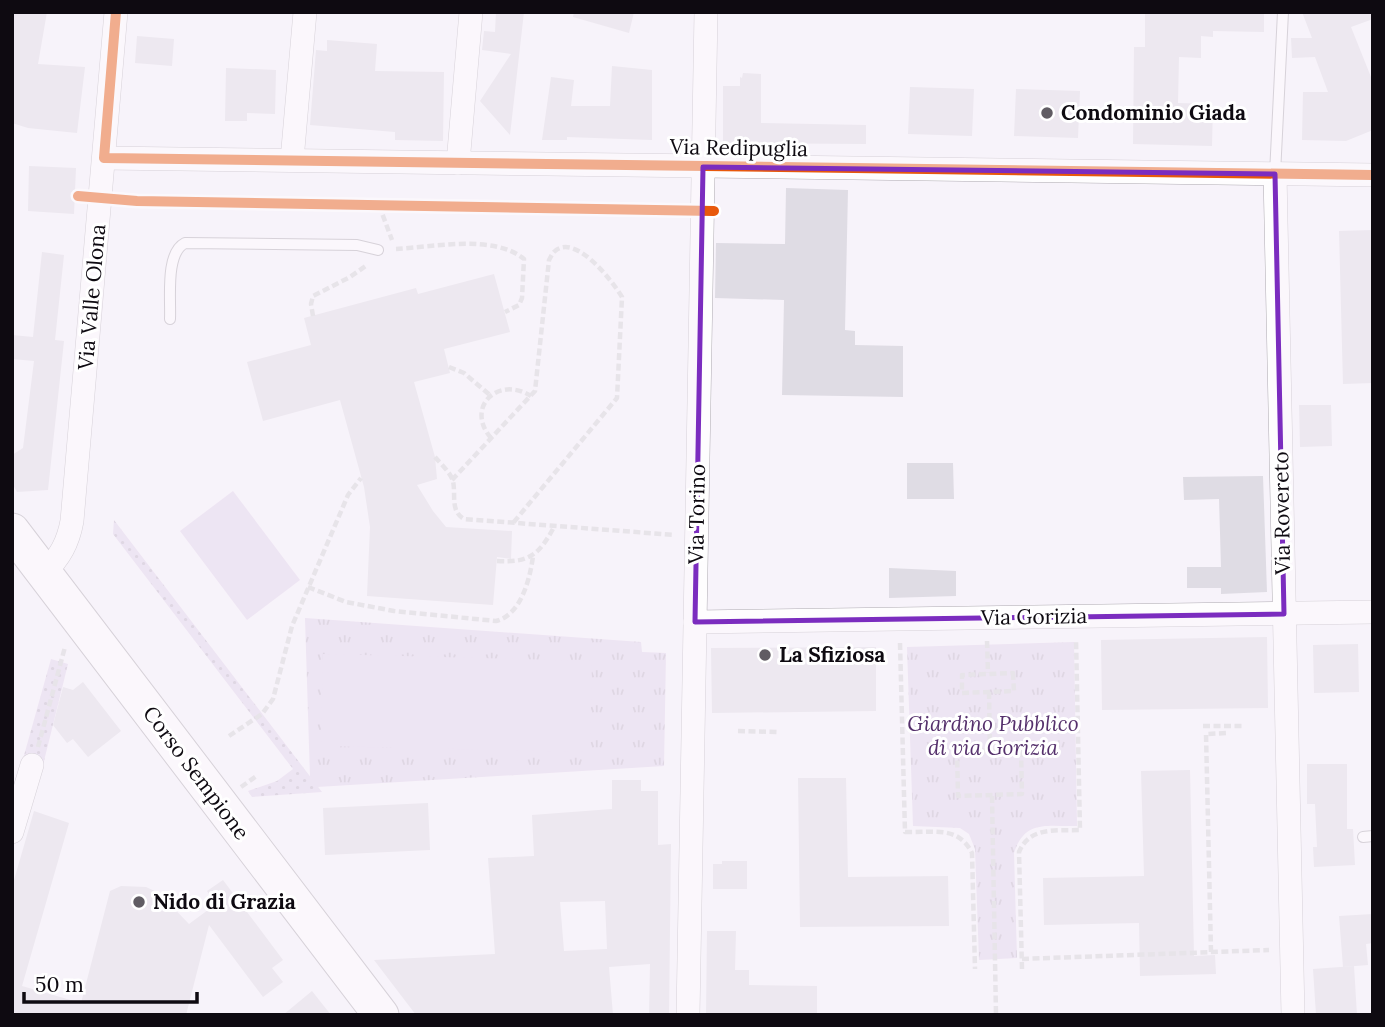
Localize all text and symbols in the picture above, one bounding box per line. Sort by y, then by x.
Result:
place label: Condominio Giada [1061,99,1246,126]
marker: Condominio Giada [1039,105,1055,121]
street label: Via Redipuglia [669,133,808,162]
street label: Via Valle Olona [72,223,111,372]
street label: Via Rovereto [1267,451,1296,576]
street label: Via Torino [682,464,711,565]
street label: Via Gorizia [980,602,1088,631]
place label: La Sfiziosa [779,641,885,668]
marker: La Sfiziosa [757,647,773,663]
street label: Corso Sempione [137,700,255,845]
park label: Giardino Pubblico di via Gorizia [907,710,1079,761]
place label: Nido di Grazia [153,888,296,915]
marker: Nido di Grazia [131,894,147,910]
scale bar [24,960,198,1004]
text: 50 m [35,971,84,998]

